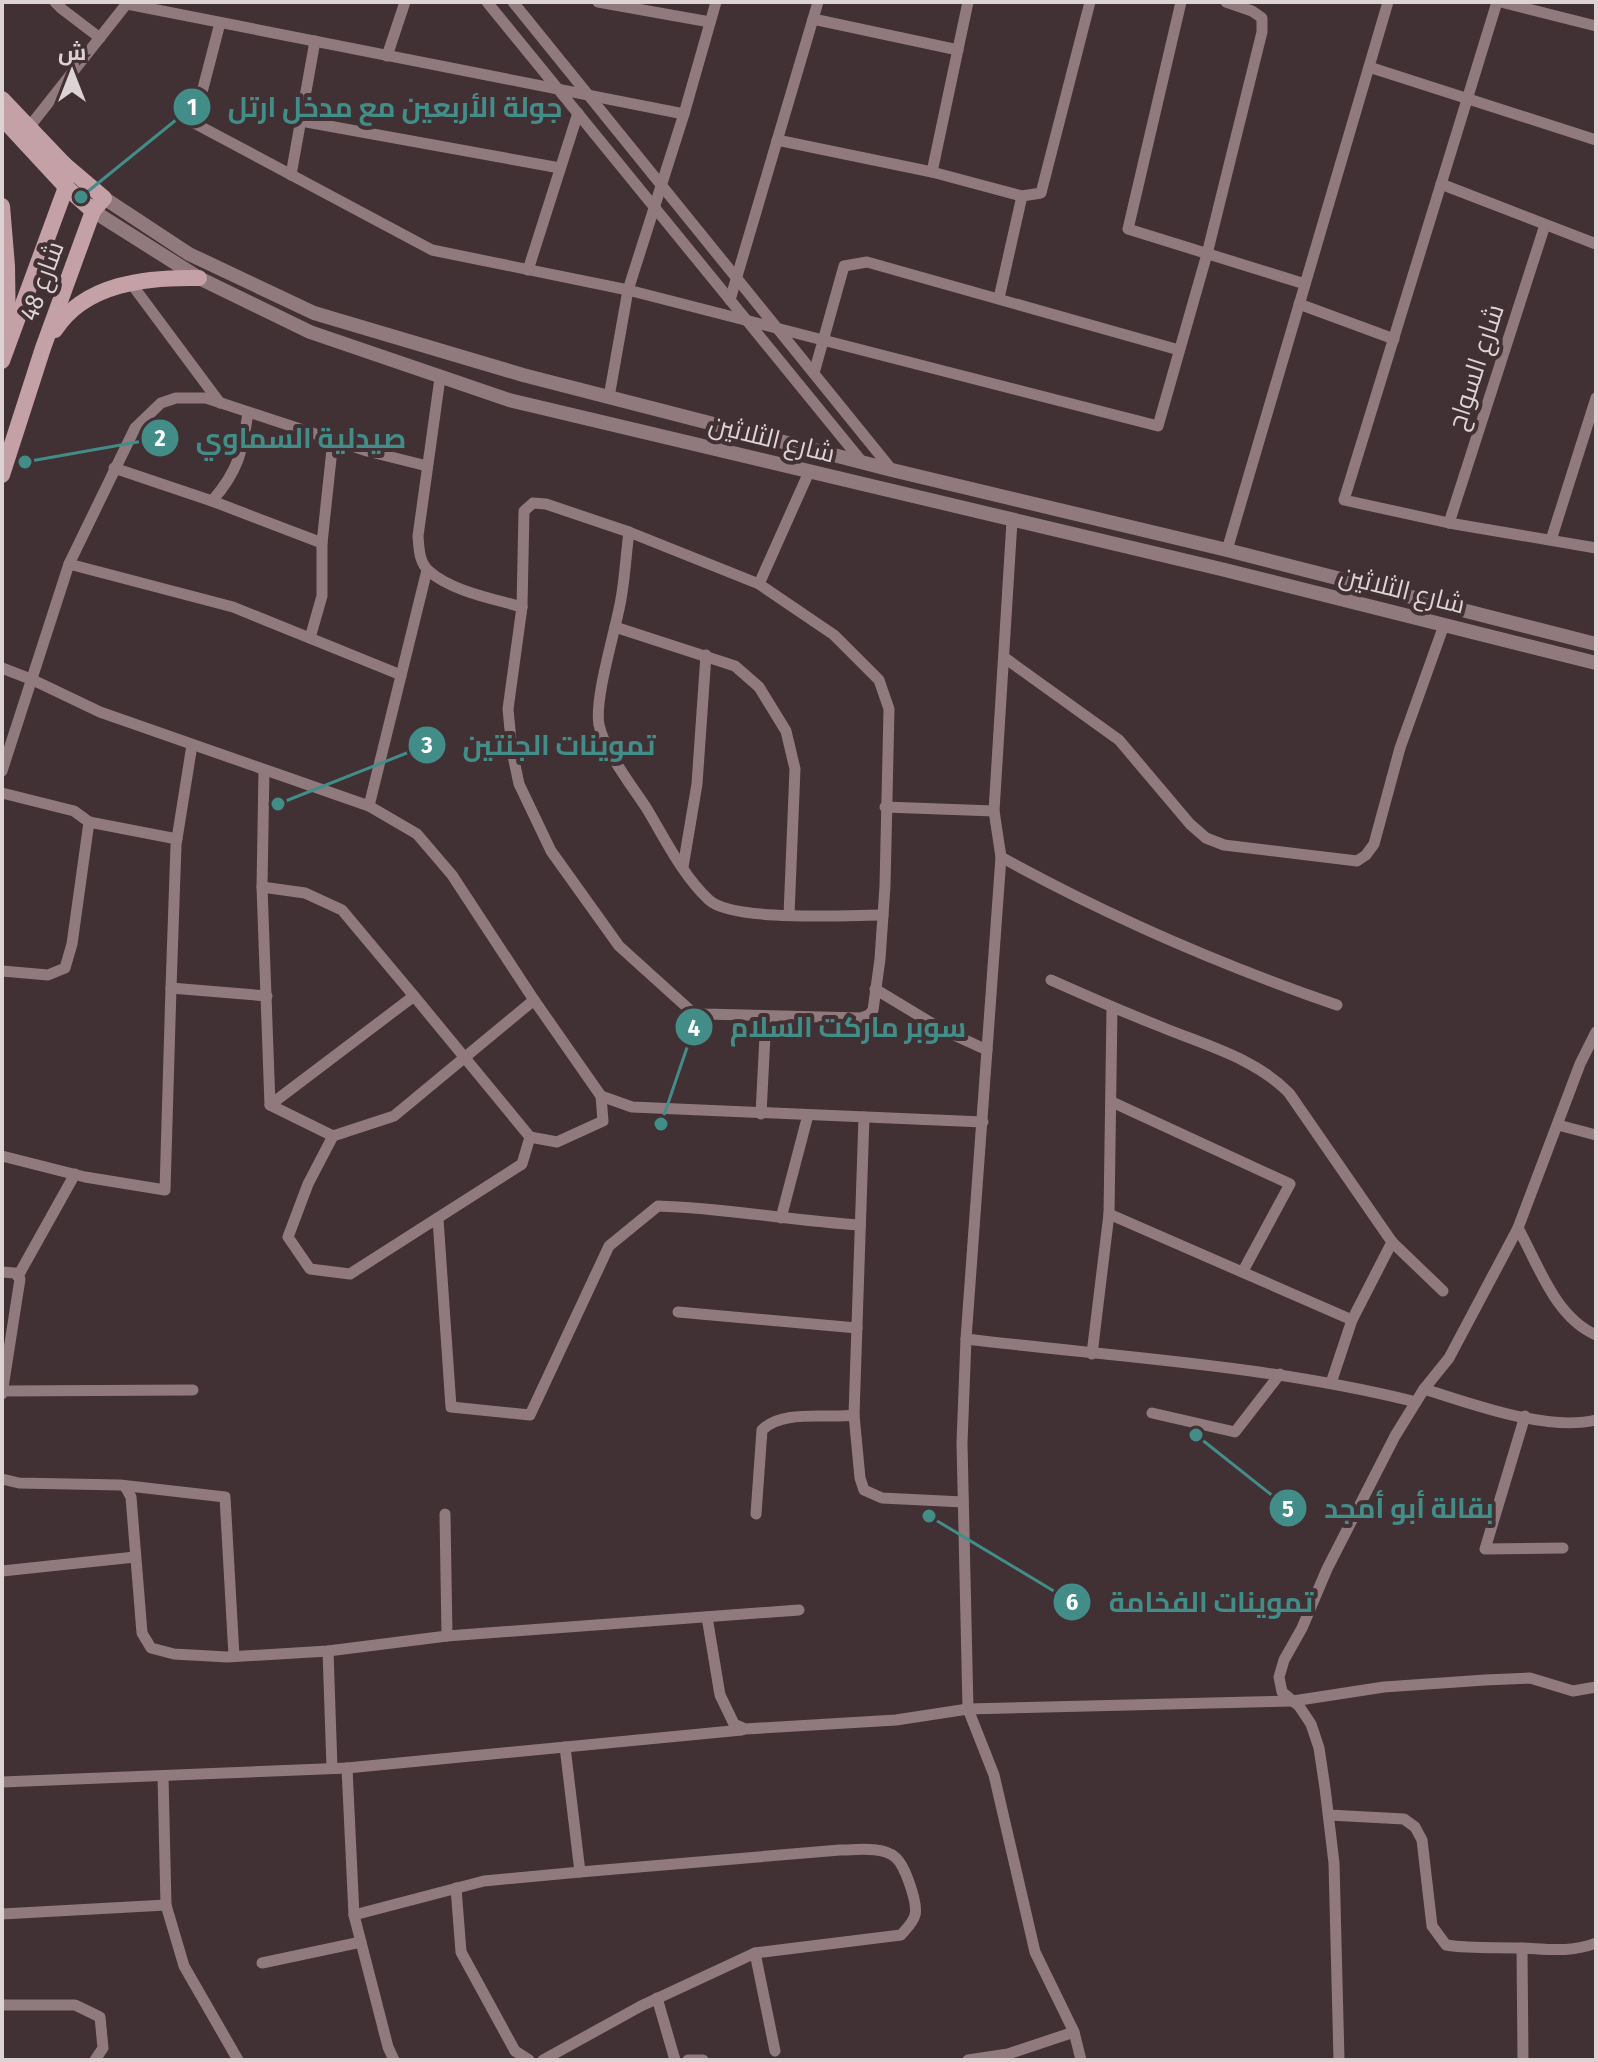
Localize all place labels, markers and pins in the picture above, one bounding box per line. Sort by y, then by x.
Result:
callout: جولة الأربعين مع مدخل ارتل [172,81,579,133]
callout: صيدلية السماوي [140,412,422,464]
callout: تموينات الجنتين [407,719,672,771]
callout: سوبر ماركت السلام [674,1001,983,1053]
callout: بقالة أبو أمجد [1268,1482,1510,1534]
callout: تموينات الفخامة [1052,1576,1329,1628]

